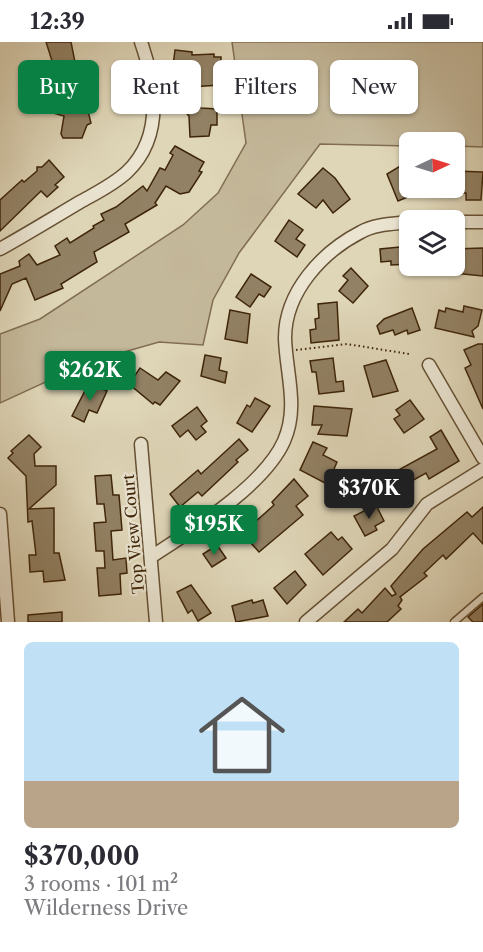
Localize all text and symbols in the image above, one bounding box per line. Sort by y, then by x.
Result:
text: 12:39 [30,8,85,35]
chip: Buy [18,60,99,114]
chip: Rent [111,60,201,114]
chip: Filters [213,60,318,114]
chip: New [330,60,418,114]
north arrow [399,132,465,198]
map controls [399,132,465,276]
button: layers [399,210,465,276]
pin: $262K [48,351,132,402]
text: $262K [59,358,121,382]
pin: $370K [327,469,411,520]
street label: Top View Court [118,473,148,595]
text: $370K [338,476,400,500]
pin: $195K [172,505,256,556]
text: $195K [184,512,244,536]
icon: home [188,681,296,789]
text: $370,000 [24,840,140,872]
text: 3 rooms · 101 m² [24,872,178,896]
text: Wilderness Drive [24,896,188,920]

